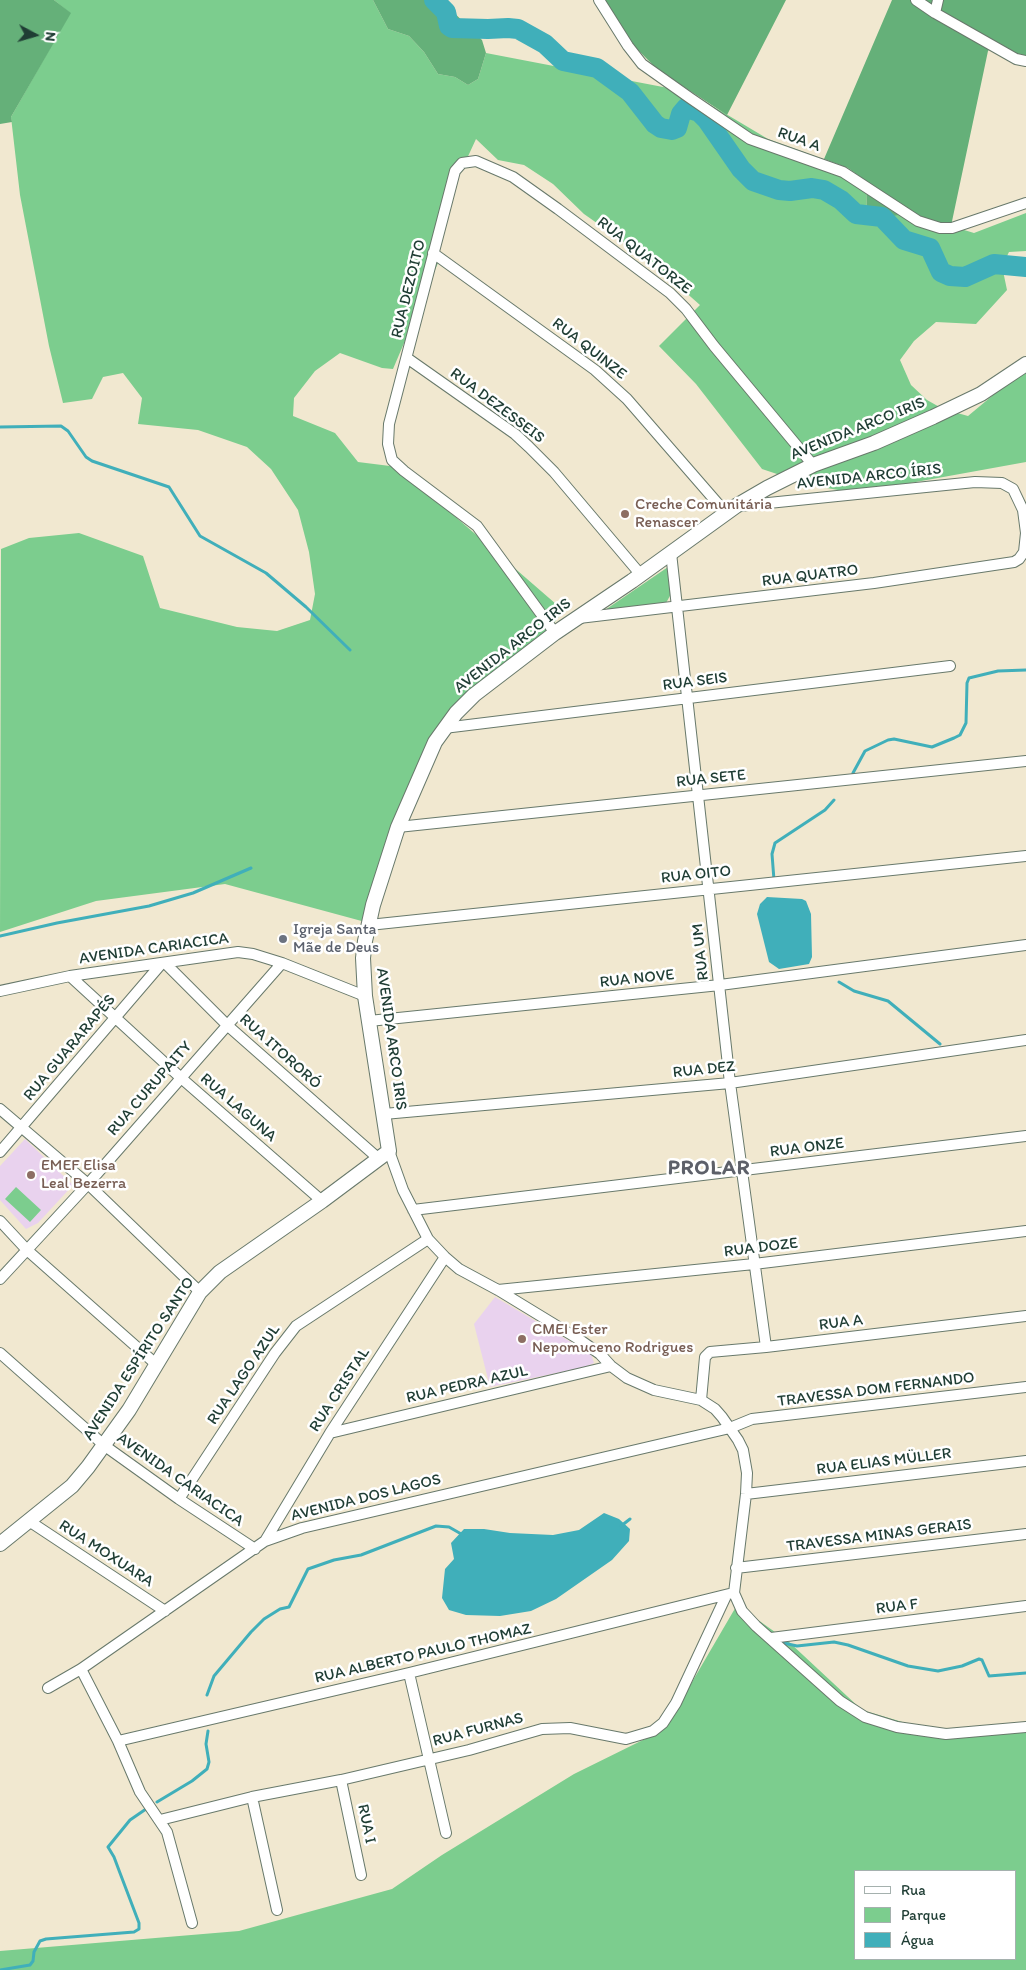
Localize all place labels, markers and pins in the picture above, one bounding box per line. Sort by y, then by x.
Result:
place label: Creche Comunitária Renascer [635,495,772,533]
marker: Creche Comunitária Renascer [619,508,631,520]
place label: Igreja Santa Mãe de Deus [293,920,379,958]
marker: Igreja Santa Mãe de Deus [277,933,289,945]
place label: EMEF Elisa Leal Bezerra [41,1156,126,1194]
marker: EMEF Elisa Leal Bezerra [25,1169,37,1181]
place label: CMEI Ester Nepomuceno Rodrigues [532,1320,693,1358]
marker: CMEI Ester Nepomuceno Rodrigues [516,1333,528,1345]

